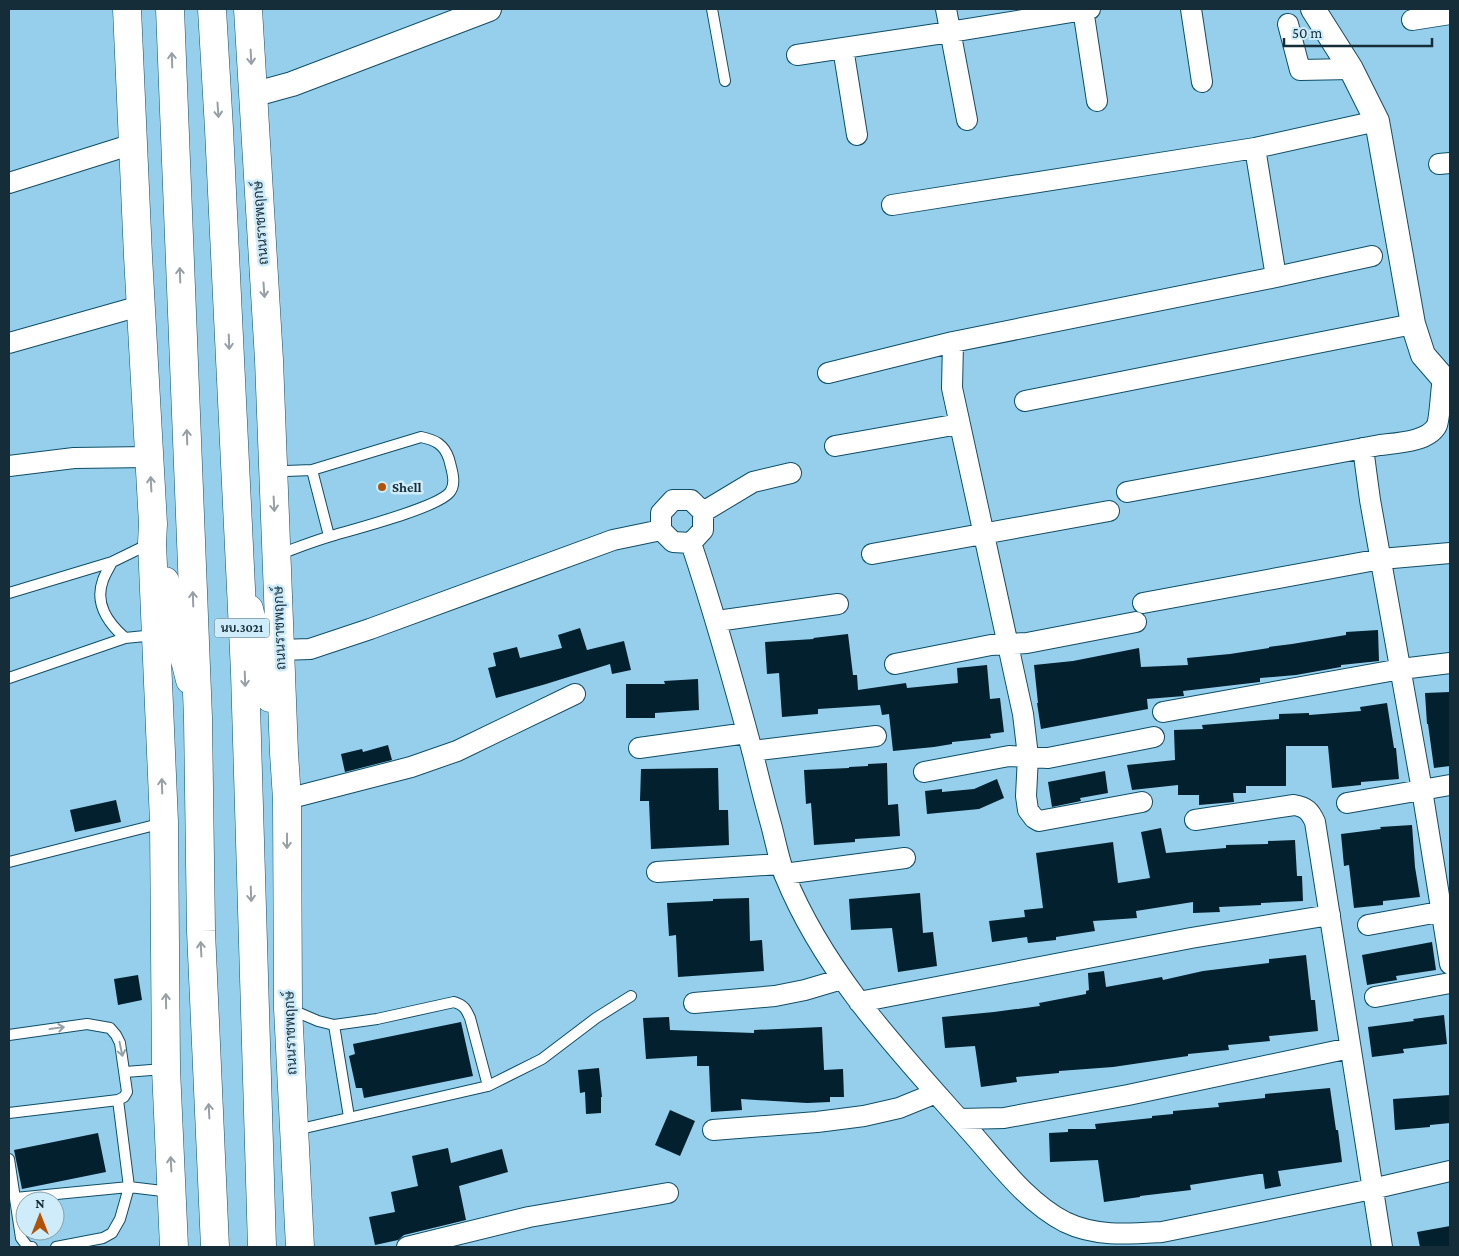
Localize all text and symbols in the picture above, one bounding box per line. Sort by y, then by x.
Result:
scale bar [1284,15,1432,47]
text: 50 m [1292,25,1322,41]
one-way arrow [246,49,255,65]
one-way arrow [167,52,176,68]
one-way arrow [213,102,223,118]
street label: ถนนราชพฤกษ์ [248,180,272,265]
one-way arrow [176,267,185,283]
one-way arrow [260,281,269,297]
one-way arrow [225,334,234,350]
one-way arrow [182,429,191,445]
one-way arrow [146,476,155,492]
place label: Shell [392,479,422,495]
marker: Shell [376,481,388,493]
one-way arrow [269,496,279,512]
street label: ถนนราชพฤกษ์ [269,585,289,670]
one-way arrow [188,592,198,608]
road number: นบ.3021 [214,618,270,638]
one-way arrow [240,670,250,687]
one-way arrow [158,778,167,794]
one-way arrow [282,833,292,849]
one-way arrow [246,886,256,902]
one-way arrow [197,941,206,957]
street label: ถนนราชพฤกษ์ [280,990,300,1075]
one-way arrow [161,993,170,1009]
one-way arrow [49,1023,65,1033]
one-way arrow [117,1040,126,1056]
one-way arrow [204,1103,213,1119]
one-way arrow [166,1156,175,1172]
north arrow [15,1191,65,1241]
text: N [35,1195,45,1211]

